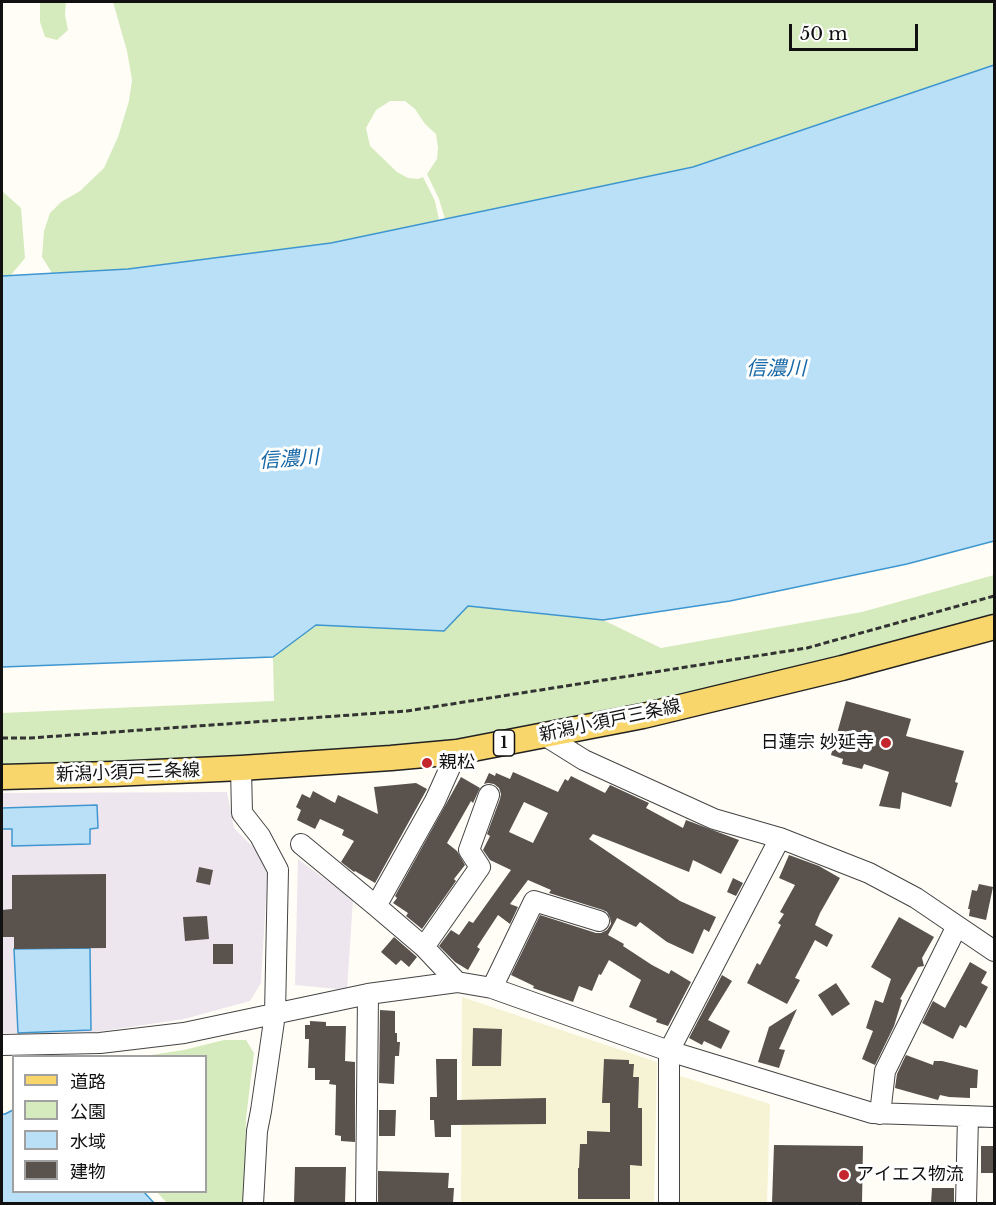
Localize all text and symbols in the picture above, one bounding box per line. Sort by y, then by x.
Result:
scale bar [792,12,921,50]
text: 50 m [800,23,848,45]
water label: 信濃川 [746,357,806,381]
water label: 信濃川 [258,446,320,474]
street label: 新潟小須戸三条線 [537,695,683,747]
road number: 1 [494,730,514,756]
place label: 日蓮宗 妙延寺 [761,732,874,754]
marker: 日蓮宗 妙延寺 [879,736,893,750]
place label: 親松 [439,752,475,774]
marker: 親松 [420,756,434,770]
street label: 新潟小須戸三条線 [56,760,200,786]
legend [12,1055,207,1193]
text: 道路 [70,1071,106,1093]
text: 公園 [70,1101,106,1123]
text: 水域 [70,1131,106,1153]
text: 建物 [70,1161,106,1183]
place label: アイエス物流 [856,1164,964,1186]
marker: アイエス物流 [837,1168,851,1182]

